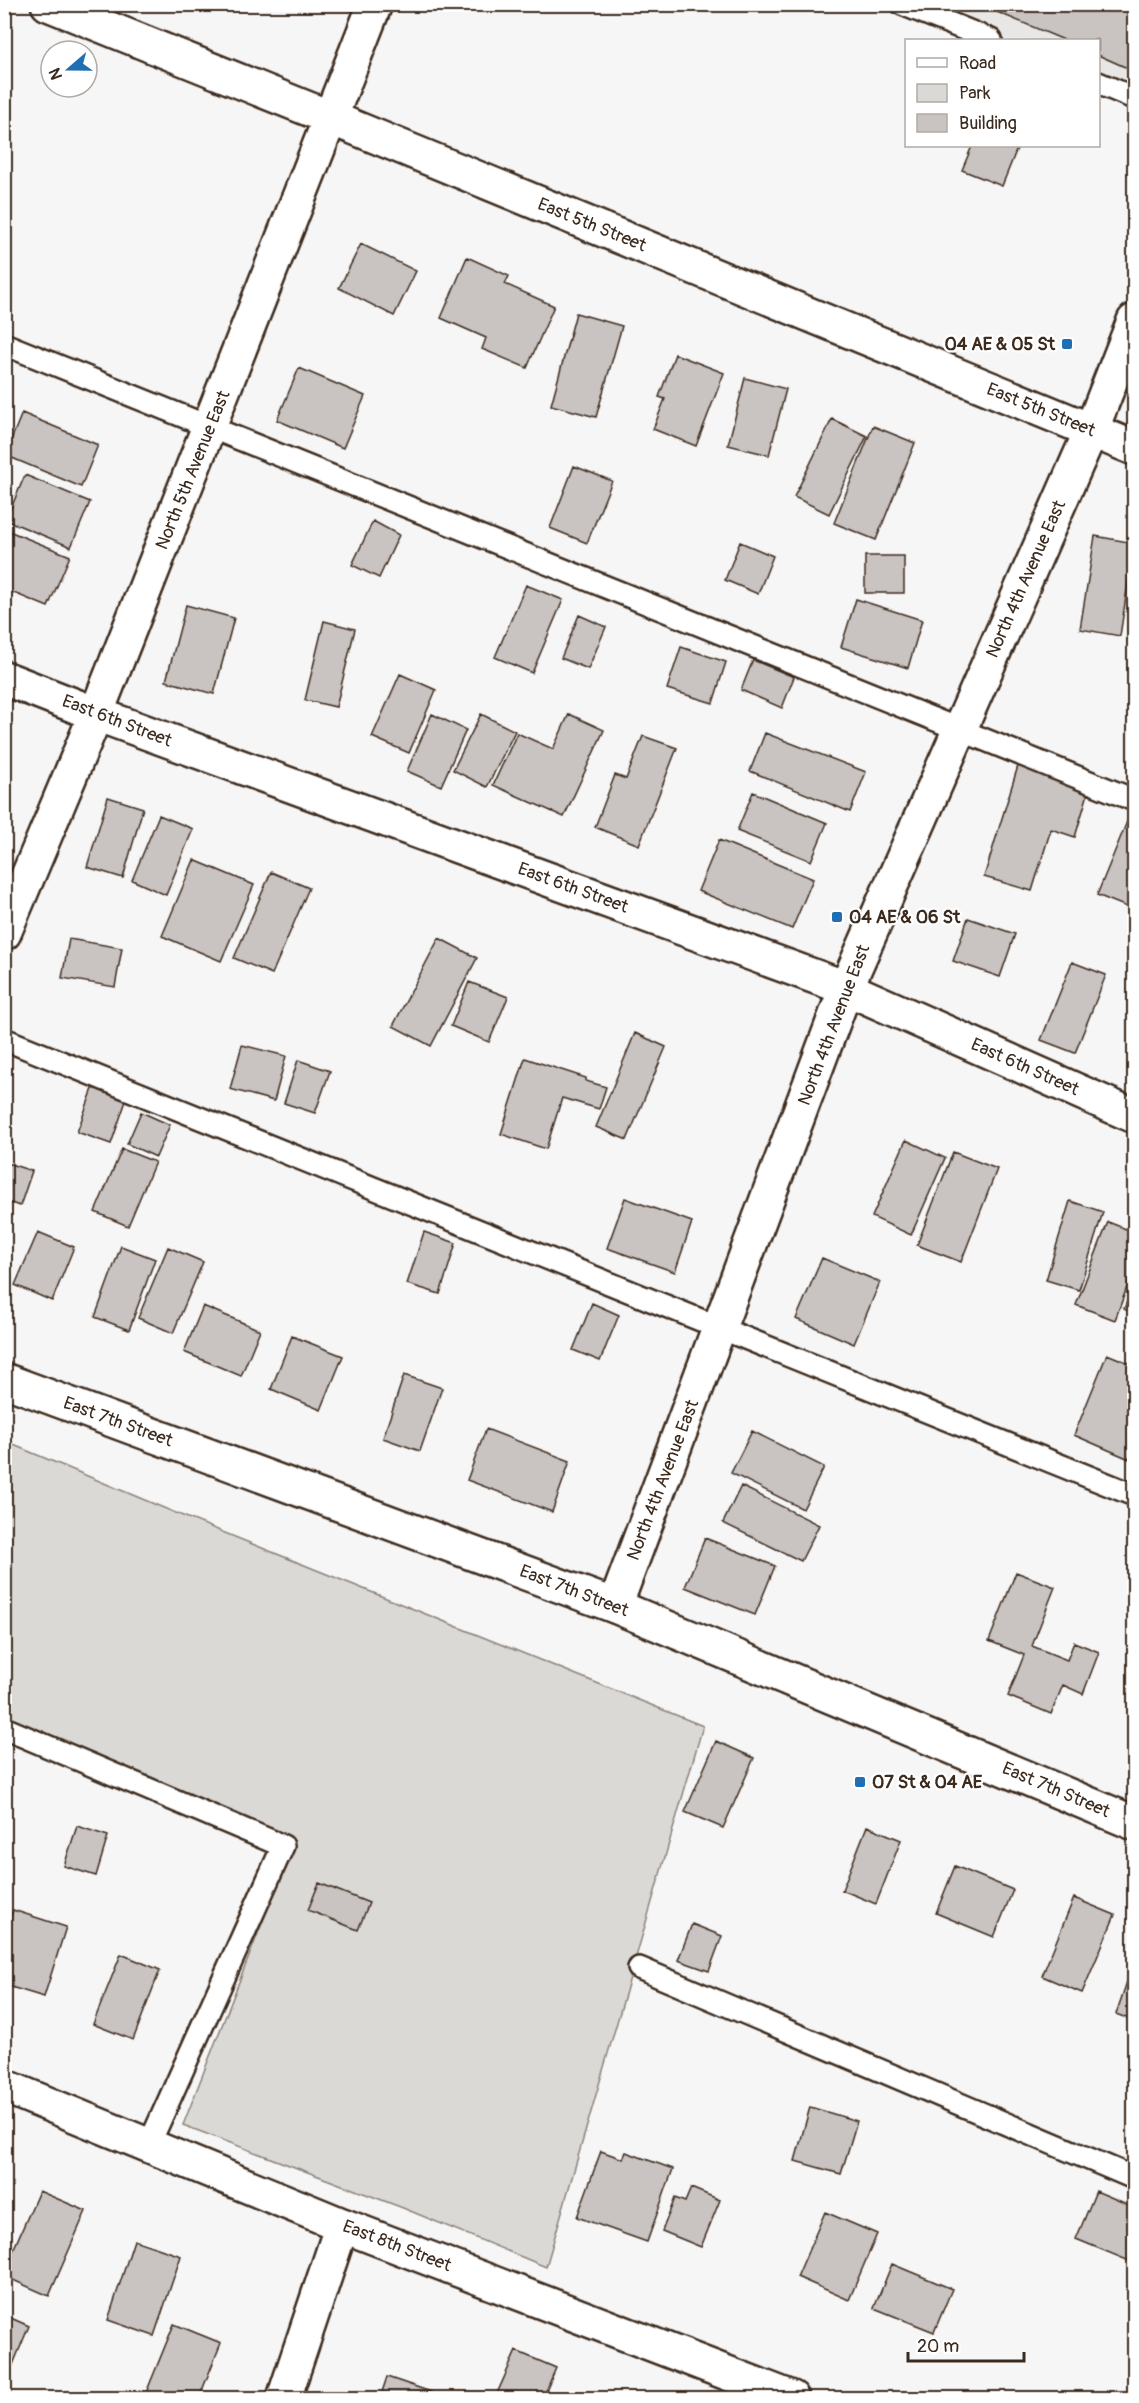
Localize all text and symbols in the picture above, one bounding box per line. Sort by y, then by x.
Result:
north arrow [39,39,99,99]
legend [905,39,1100,147]
text: Road [959,52,996,75]
text: N [45,65,67,82]
text: Park [959,82,991,105]
text: Building [959,112,1017,135]
street label: East 5th Street [534,193,650,258]
place label: 04 AE & 05 St [945,333,1056,356]
marker: 04 AE & 05 St [1060,337,1074,351]
street label: East 5th Street [983,378,1099,443]
street label: North 5th Avenue East [151,386,236,553]
street label: North 4th Avenue East [981,496,1071,661]
street label: East 6th Street [59,690,176,753]
street label: East 6th Street [515,857,632,919]
place label: 04 AE & 06 St [849,906,961,929]
marker: 04 AE & 06 St [830,910,844,924]
street label: North 4th Avenue East [793,941,875,1109]
street label: East 6th Street [967,1033,1083,1101]
street label: East 7th Street [60,1392,177,1453]
street label: North 4th Avenue East [622,1396,704,1564]
street label: East 7th Street [516,1560,632,1623]
street label: East 7th Street [999,1757,1114,1823]
place label: 07 St & 04 AE [872,1771,983,1794]
marker: 07 St & 04 AE [853,1775,867,1789]
street label: East 8th Street [339,2215,455,2278]
scale bar [908,2325,1024,2363]
text: 20 m [917,2335,959,2358]

